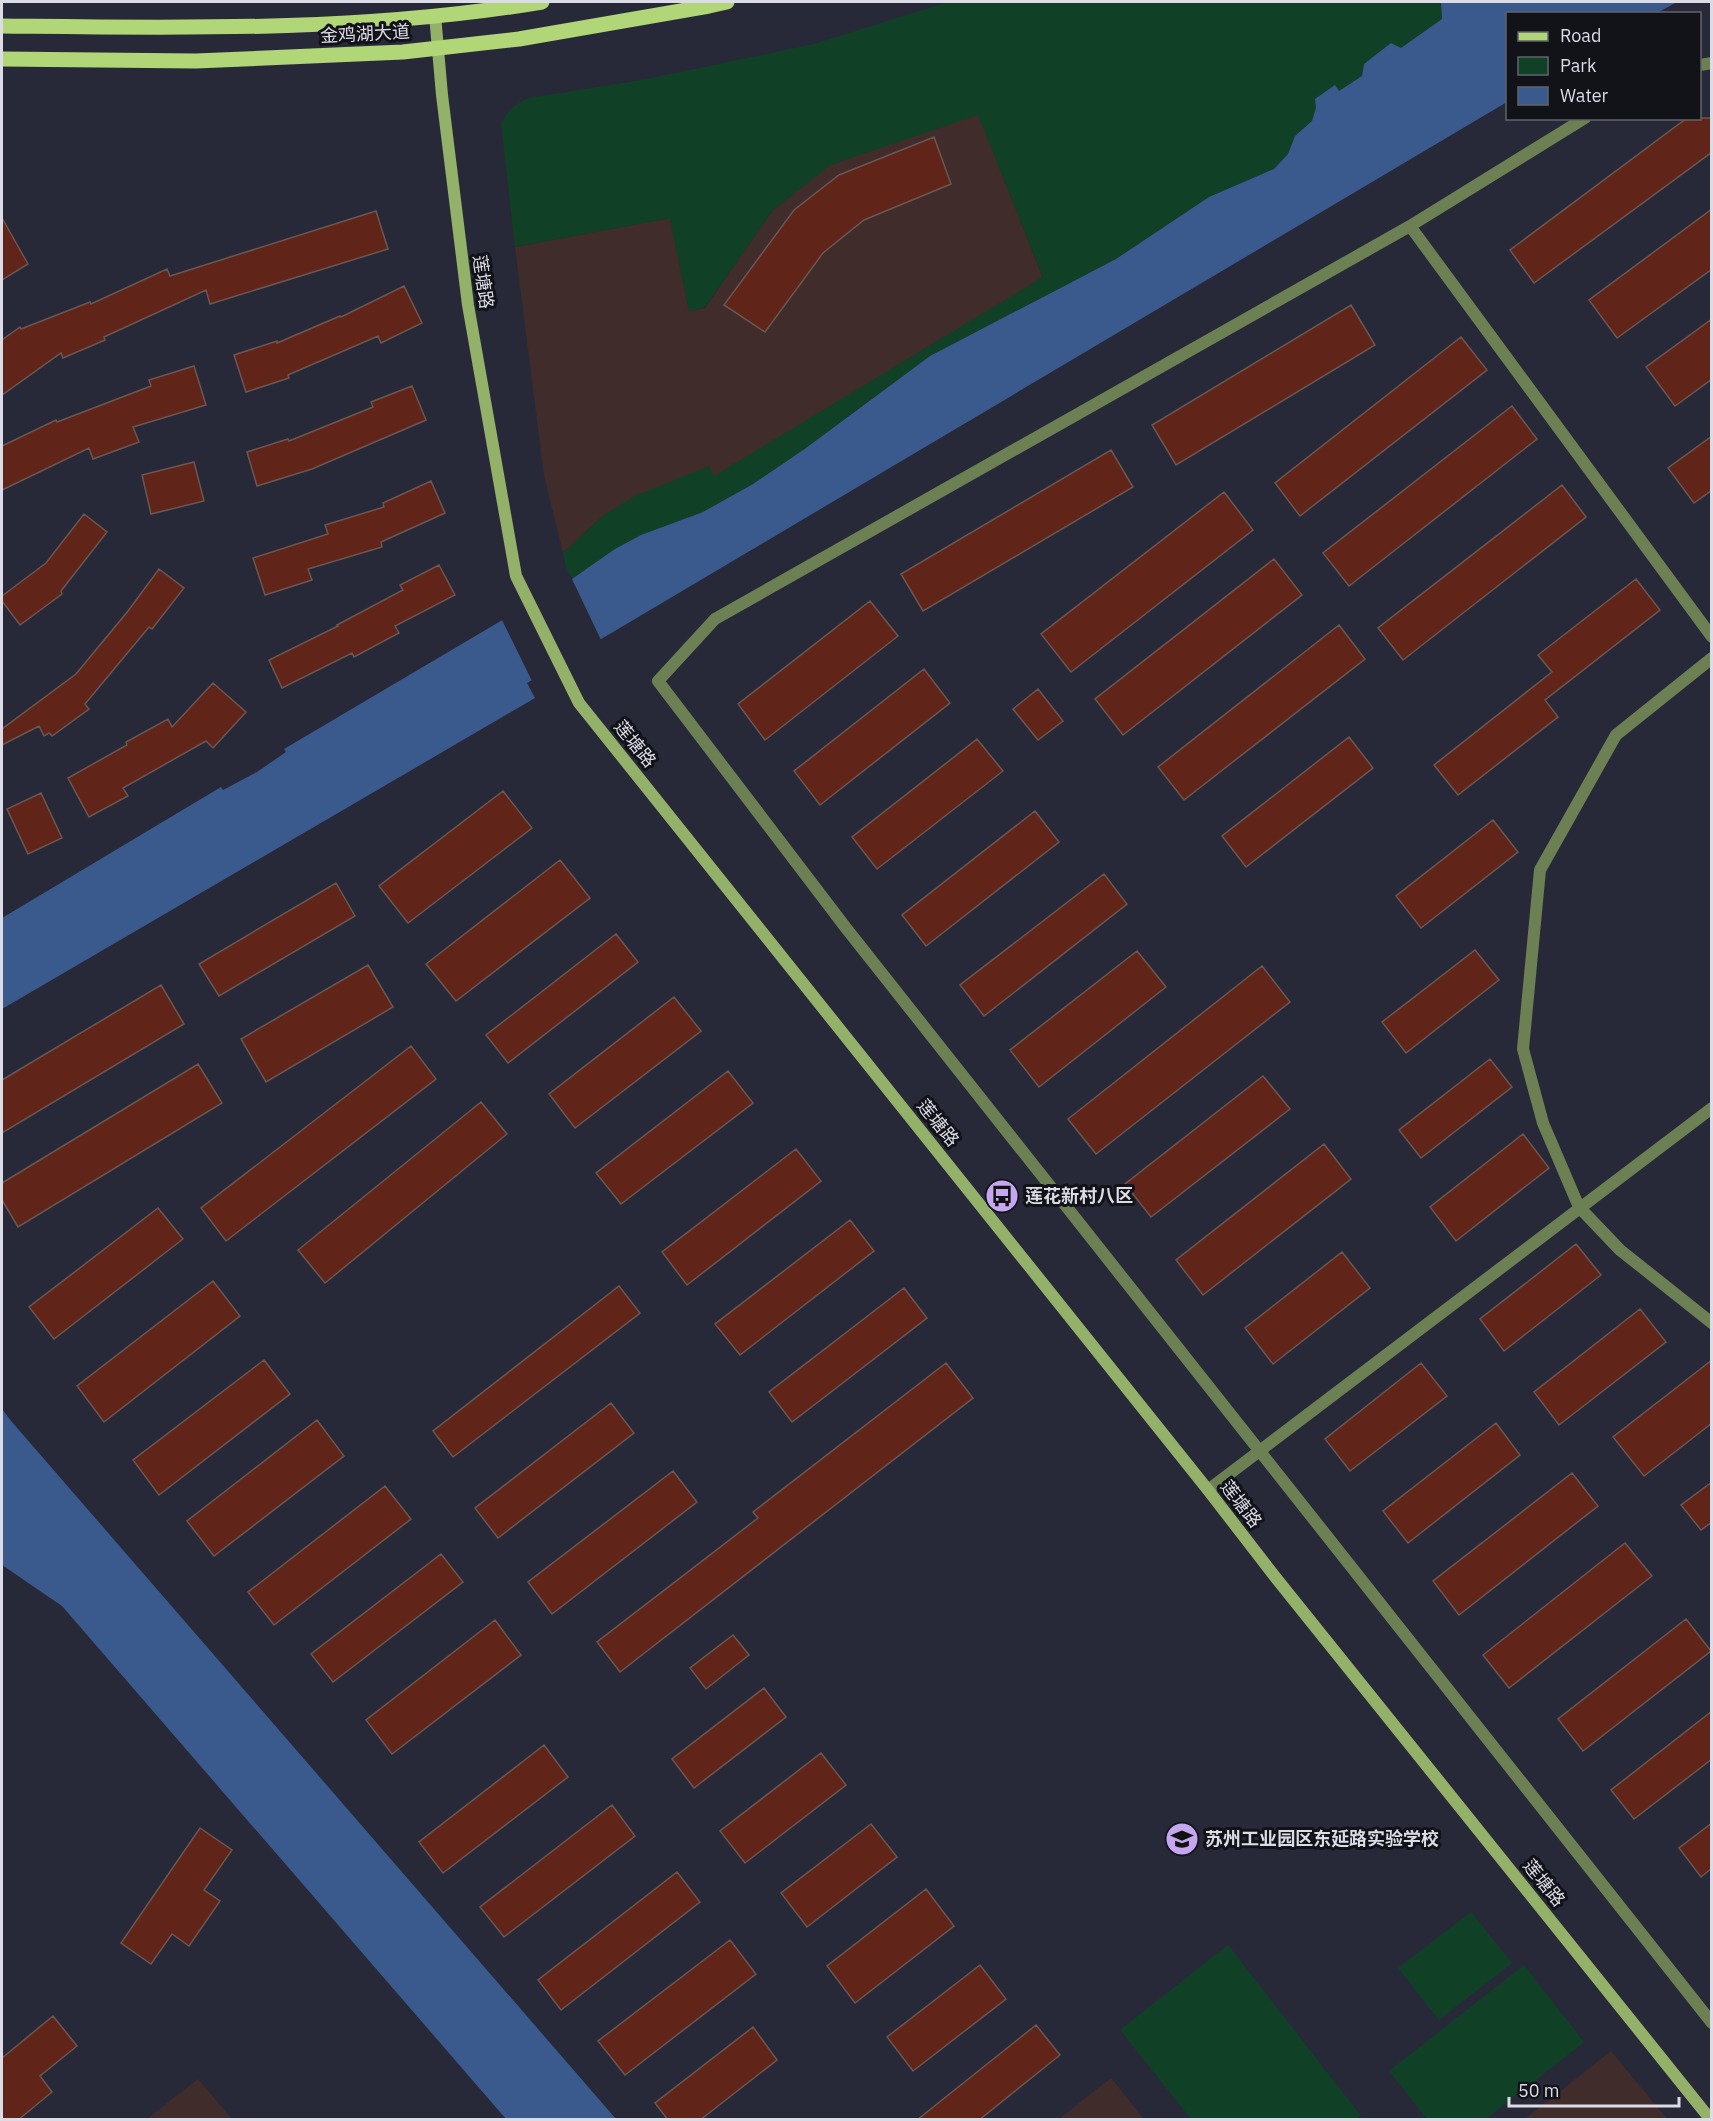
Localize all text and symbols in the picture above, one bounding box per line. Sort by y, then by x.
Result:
legend [1506,12,1701,120]
street label: 金鸡湖大道 [319,20,411,47]
text: Road [1560,24,1601,47]
text: Park [1560,54,1597,77]
text: Water [1560,84,1609,107]
street label: 莲塘路 [468,254,499,310]
street label: 莲塘路 [609,715,661,772]
street label: 莲塘路 [912,1094,964,1151]
bus stop icon: 莲花新村八区 [984,1178,1020,1214]
place label: 莲花新村八区 [1025,1184,1133,1207]
street label: 莲塘路 [1216,1475,1267,1532]
school or university icon: 苏州工业园区东延路实验学校 [1164,1821,1200,1857]
place label: 苏州工业园区东延路实验学校 [1205,1827,1439,1850]
street label: 莲塘路 [1518,1854,1570,1911]
scale bar [1509,2070,1678,2108]
text: 50 m [1518,2079,1560,2102]

